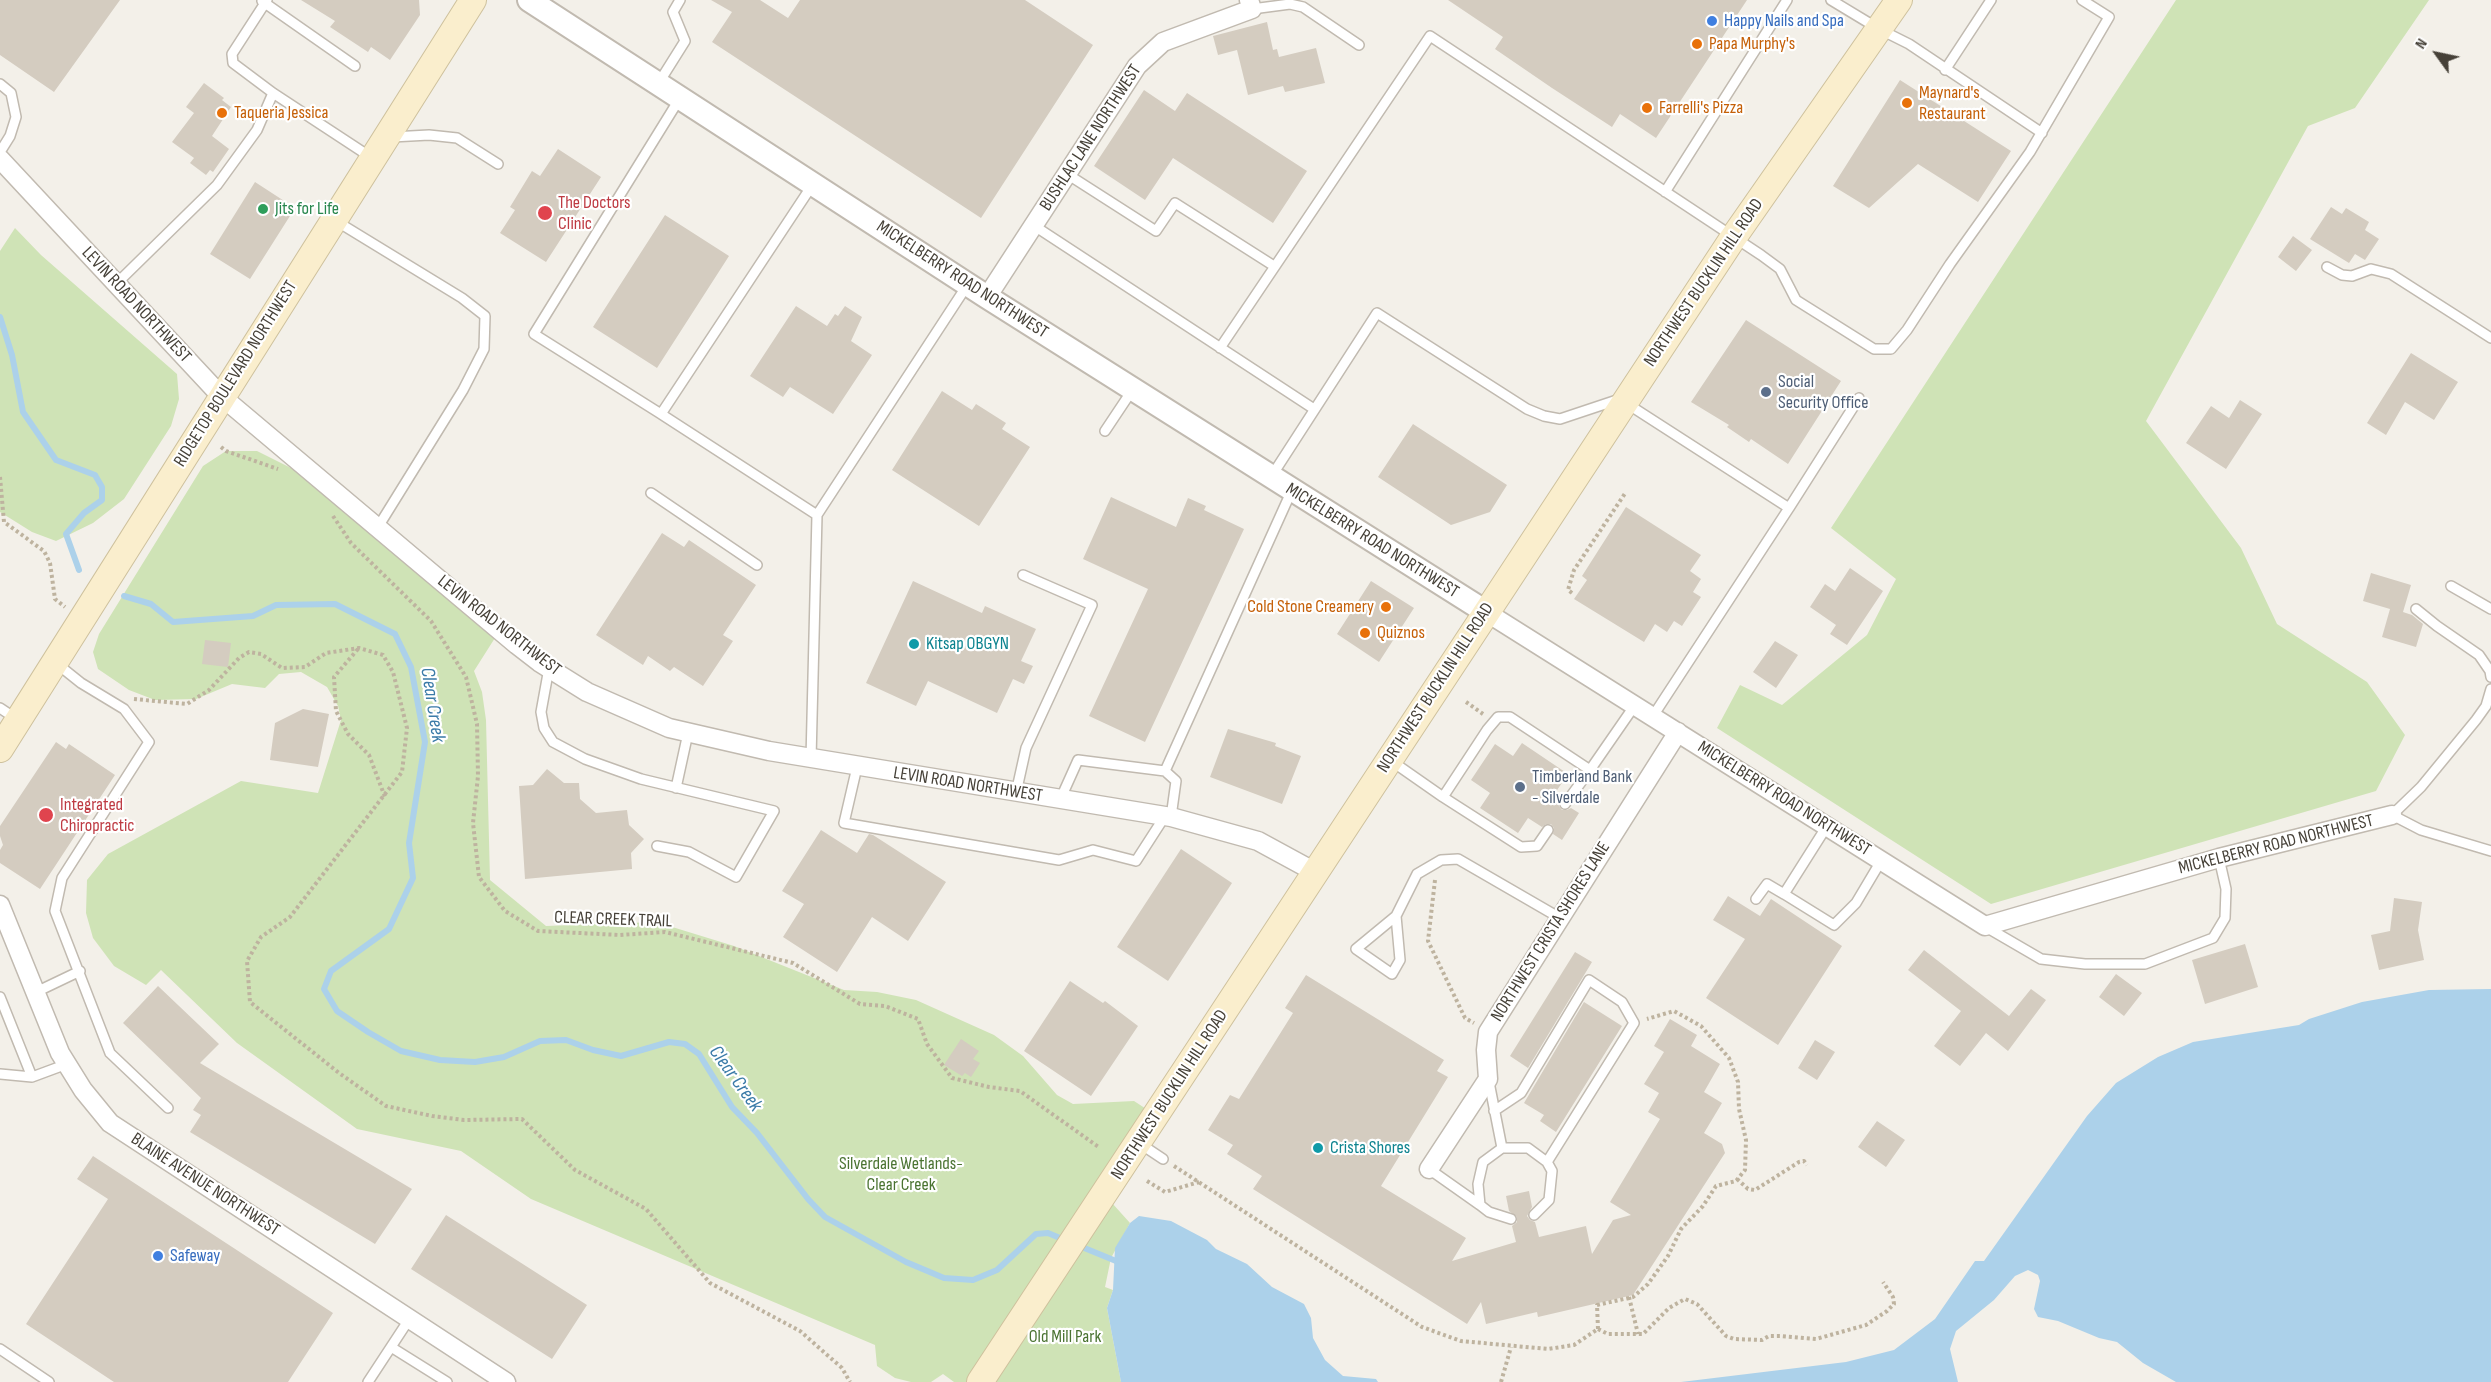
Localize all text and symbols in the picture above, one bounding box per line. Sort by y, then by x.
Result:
place label: Happy Nails and Spa [1724,10,1844,32]
marker: Happy Nails and Spa [1705,14,1719,28]
north arrow [2407,24,2467,84]
place label: Papa Murphy's [1709,33,1795,55]
text: N [2411,35,2432,53]
marker: Papa Murphy's [1690,37,1704,51]
street label: BUSHLAC LANE NORTHWEST [1036,61,1146,215]
place label: Maynard's Restaurant [1919,82,1986,124]
marker: Maynard's Restaurant [1900,96,1914,110]
place label: Farrelli's Pizza [1659,97,1743,119]
marker: Farrelli's Pizza [1640,101,1654,115]
place label: Taqueria Jessica [234,102,328,124]
marker: Taqueria Jessica [215,106,229,120]
place label: The Doctors Clinic [558,192,631,234]
street label: NORTHWEST BUCKLIN HILL ROAD [1640,195,1768,371]
place label: Jits for Life [275,198,339,220]
marker: Jits for Life [256,202,270,216]
marker: The Doctors Clinic [536,204,554,222]
street label: MICKELBERRY ROAD NORTHWEST [872,216,1052,344]
street label: LEVIN ROAD NORTHWEST [77,242,195,368]
street label: RIDGETOP BOULEVARD NORTHWEST [170,277,302,471]
place label: Social Security Office [1778,371,1868,413]
marker: Social Security Office [1759,385,1773,399]
street label: MICKELBERRY ROAD NORTHWEST [1281,479,1463,603]
street label: LEVIN ROAD NORTHWEST [433,571,565,681]
place label: Cold Stone Creamery [1247,596,1374,618]
street label: NORTHWEST BUCKLIN HILL ROAD [1373,599,1499,777]
marker: Cold Stone Creamery [1379,600,1393,614]
place label: Quiznos [1377,622,1425,644]
marker: Quiznos [1358,626,1372,640]
place label: Kitsap OBGYN [926,633,1009,655]
marker: Kitsap OBGYN [907,637,921,651]
water label: Clear Creek [414,666,450,744]
street label: MICKELBERRY ROAD NORTHWEST [1693,737,1875,861]
street label: LEVIN ROAD NORTHWEST [892,763,1044,807]
place label: Timberland Bank - Silverdale [1532,766,1632,808]
marker: Timberland Bank - Silverdale [1513,780,1527,794]
place label: Integrated Chiropractic [60,794,135,836]
marker: Integrated Chiropractic [37,806,55,824]
street label: MICKELBERRY ROAD NORTHWEST [2176,810,2376,880]
street label: NORTHWEST CRISTA SHORES LANE [1487,838,1615,1026]
street label: CLEAR CREEK TRAIL [554,907,672,933]
street label: NORTHWEST BUCKLIN HILL ROAD [1107,1006,1233,1184]
water label: Clear Creek [703,1041,767,1117]
street label: BLAINE AVENUE NORTHWEST [126,1129,284,1241]
place label: Crista Shores [1330,1137,1410,1159]
marker: Crista Shores [1311,1141,1325,1155]
park label: Silverdale Wetlands- Clear Creek [839,1153,963,1196]
place label: Safeway [170,1245,220,1267]
marker: Safeway [151,1249,165,1263]
park label: Old Mill Park [1029,1326,1101,1348]

